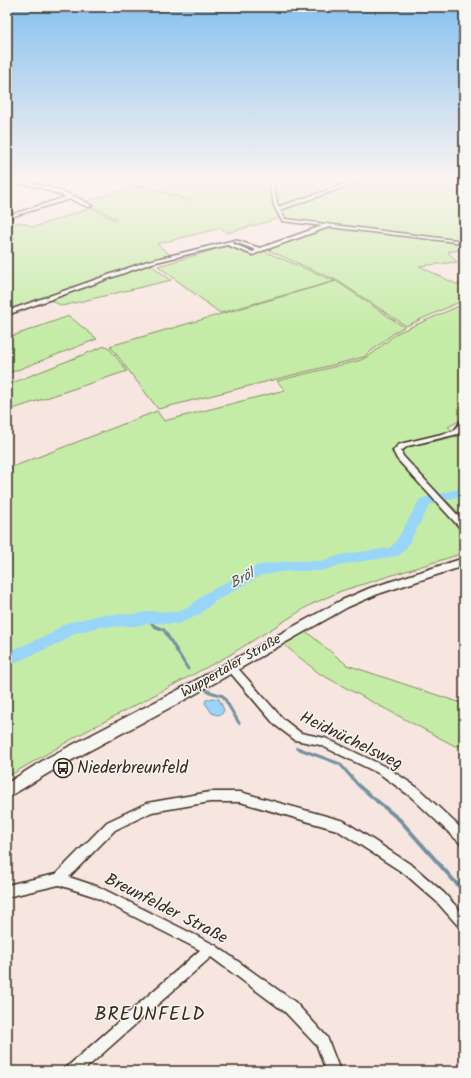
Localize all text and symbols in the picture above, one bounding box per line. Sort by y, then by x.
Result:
water label: Bröl [225,561,262,596]
street label: Wuppertaler Straße [177,628,286,704]
street label: Heidnüchelsweg [295,704,407,778]
place label: Niederbreunfeld [77,755,189,782]
bus stop icon: Niederbreunfeld [52,757,74,779]
street label: Breunfelder Straße [100,866,233,952]
district label: BREUNFELD [94,1000,206,1030]

